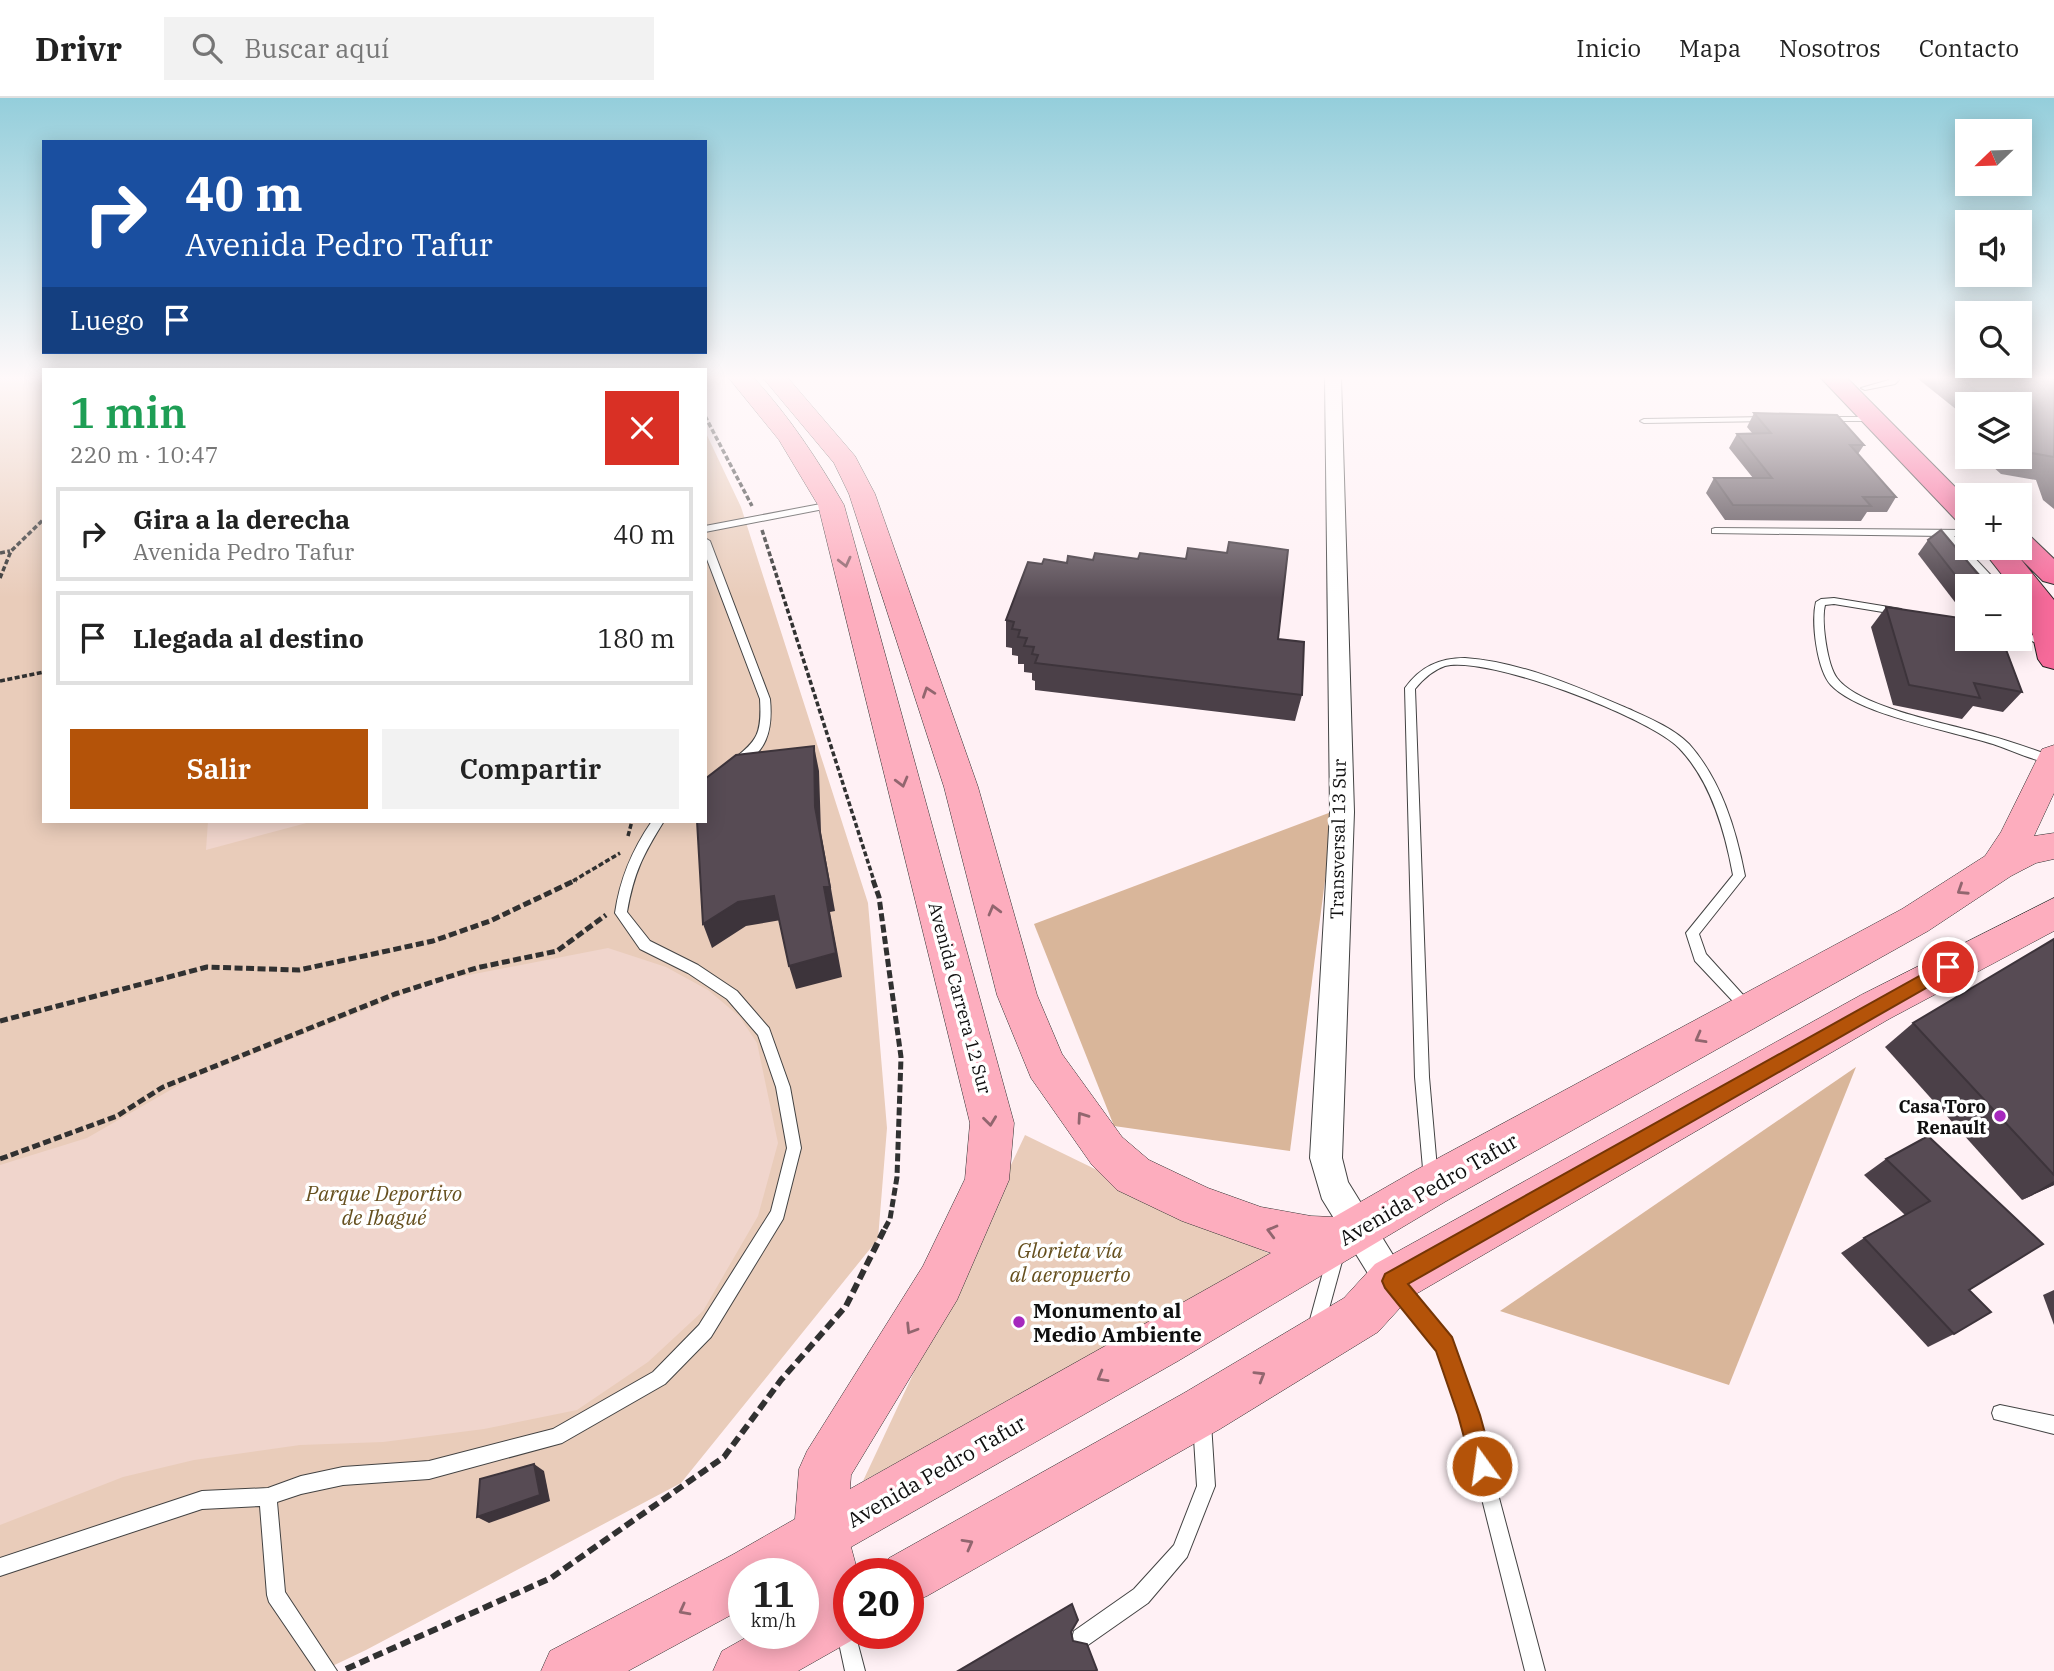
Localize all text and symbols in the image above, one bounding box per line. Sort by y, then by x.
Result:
search box [164,17,654,80]
text: Drivr [35,27,122,70]
icon: search [188,29,226,67]
text: Buscar aquí [244,31,389,65]
text: Inicio [1576,32,1641,64]
text: Mapa [1679,32,1741,64]
text: Nosotros [1779,32,1881,64]
text: Contacto [1919,32,2019,64]
north arrow [1955,119,2032,196]
map controls [1955,119,2032,651]
text: 40 m [185,161,303,224]
icon: right [70,168,161,259]
button: sound [1955,210,2032,287]
text: Avenida Pedro Tafur [185,223,493,265]
icon: arrive [158,301,196,339]
button: search [1955,301,2032,378]
text: Luego [70,303,144,337]
text: 1 min [70,385,187,440]
button: close [605,391,679,465]
button: layers [1955,392,2032,469]
text: 220 m · 10:47 [70,439,219,469]
button: + [1955,483,2032,560]
text: Gira a la derecha [133,502,350,536]
icon: right [74,515,112,553]
text: 40 m [613,517,675,551]
text: Avenida Pedro Tafur [133,536,354,566]
one-way arrow [837,556,851,568]
button: − [1955,574,2032,651]
icon: arrive [74,619,112,657]
text: Llegada al destino [133,621,364,655]
text: 180 m [597,621,675,655]
one-way arrow [922,686,937,698]
button: Salir [70,729,368,809]
button: Compartir [382,729,679,809]
street label: Transversal 13 Sur [1325,759,1351,919]
one-way arrow [894,776,909,788]
one-way arrow [1956,881,1969,894]
street label: Avenida Carrera 12 Sur [923,900,997,1096]
one-way arrow [988,904,1002,916]
pin [1918,937,1978,997]
icon: arrive [1929,948,1967,986]
one-way arrow [1695,1030,1707,1043]
place label: Casa Toro Renault [1899,1095,1986,1139]
marker: Casa Toro Renault [1992,1108,2008,1124]
one-way arrow [1078,1112,1090,1125]
one-way arrow [983,1115,998,1127]
street label: Avenida Pedro Tafur [1334,1126,1523,1252]
park label: Parque Deportivo de Ibagué [305,1179,462,1231]
one-way arrow [1266,1225,1278,1239]
park label: Glorieta vía al aeropuerto [1009,1236,1131,1288]
place label: Monumento al Medio Ambiente [1033,1296,1202,1348]
marker: Monumento al Medio Ambiente [1011,1314,1027,1330]
one-way arrow [907,1322,920,1335]
one-way arrow [1096,1369,1109,1382]
one-way arrow [1253,1371,1266,1384]
street label: Avenida Pedro Tafur [842,1408,1031,1534]
position arrow [1445,1429,1519,1503]
one-way arrow [960,1539,973,1552]
speed limit sign: 20 [833,1558,924,1649]
text: 11 [752,1571,795,1617]
one-way arrow [678,1602,691,1615]
text: km/h [751,1609,796,1632]

